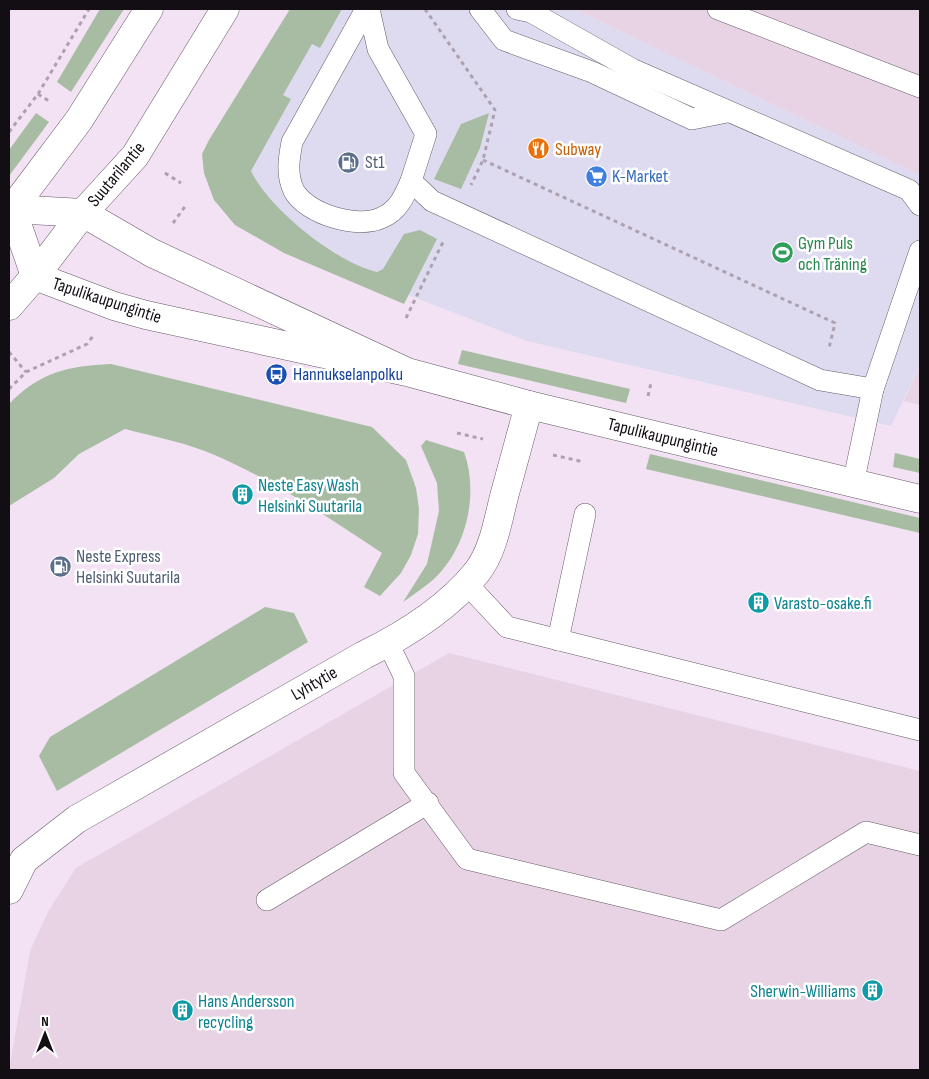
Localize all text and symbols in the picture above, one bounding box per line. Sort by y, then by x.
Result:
restaurant icon: Subway [527,137,551,161]
street label: Suutarilantie [83,138,149,211]
place label: Subway [555,139,601,160]
fuel station icon: St1 [337,150,361,174]
place label: St1 [365,152,385,173]
supermarket icon: K-Market [584,164,608,188]
place label: K-Market [612,166,669,187]
place label: Gym Puls och Träning [798,233,867,275]
sports icon: Gym Puls och Träning [770,241,794,265]
street label: Tapulikaupungintie [50,273,164,328]
bus stop icon: Hannukselanpolku [265,362,289,386]
place label: Hannukselanpolku [293,364,403,385]
street label: Tapulikaupungintie [605,414,721,461]
place label: Neste Easy Wash Helsinki Suutarila [258,475,362,517]
building icon: Neste Easy Wash Helsinki Suutarila [230,483,254,507]
place label: Neste Express Helsinki Suutarila [76,546,180,588]
fuel station icon: Neste Express Helsinki Suutarila [48,554,72,578]
building icon: Varasto-osake.fi [746,591,770,615]
place label: Varasto-osake.fi [774,593,872,614]
street label: Lyhtytie [287,662,341,705]
building icon: Sherwin-Williams [860,979,884,1003]
place label: Sherwin-Williams [750,981,856,1002]
place label: Hans Andersson recycling [198,991,294,1033]
building icon: Hans Andersson recycling [170,999,194,1023]
north arrow [20,1009,70,1059]
text: N [41,1013,49,1030]

